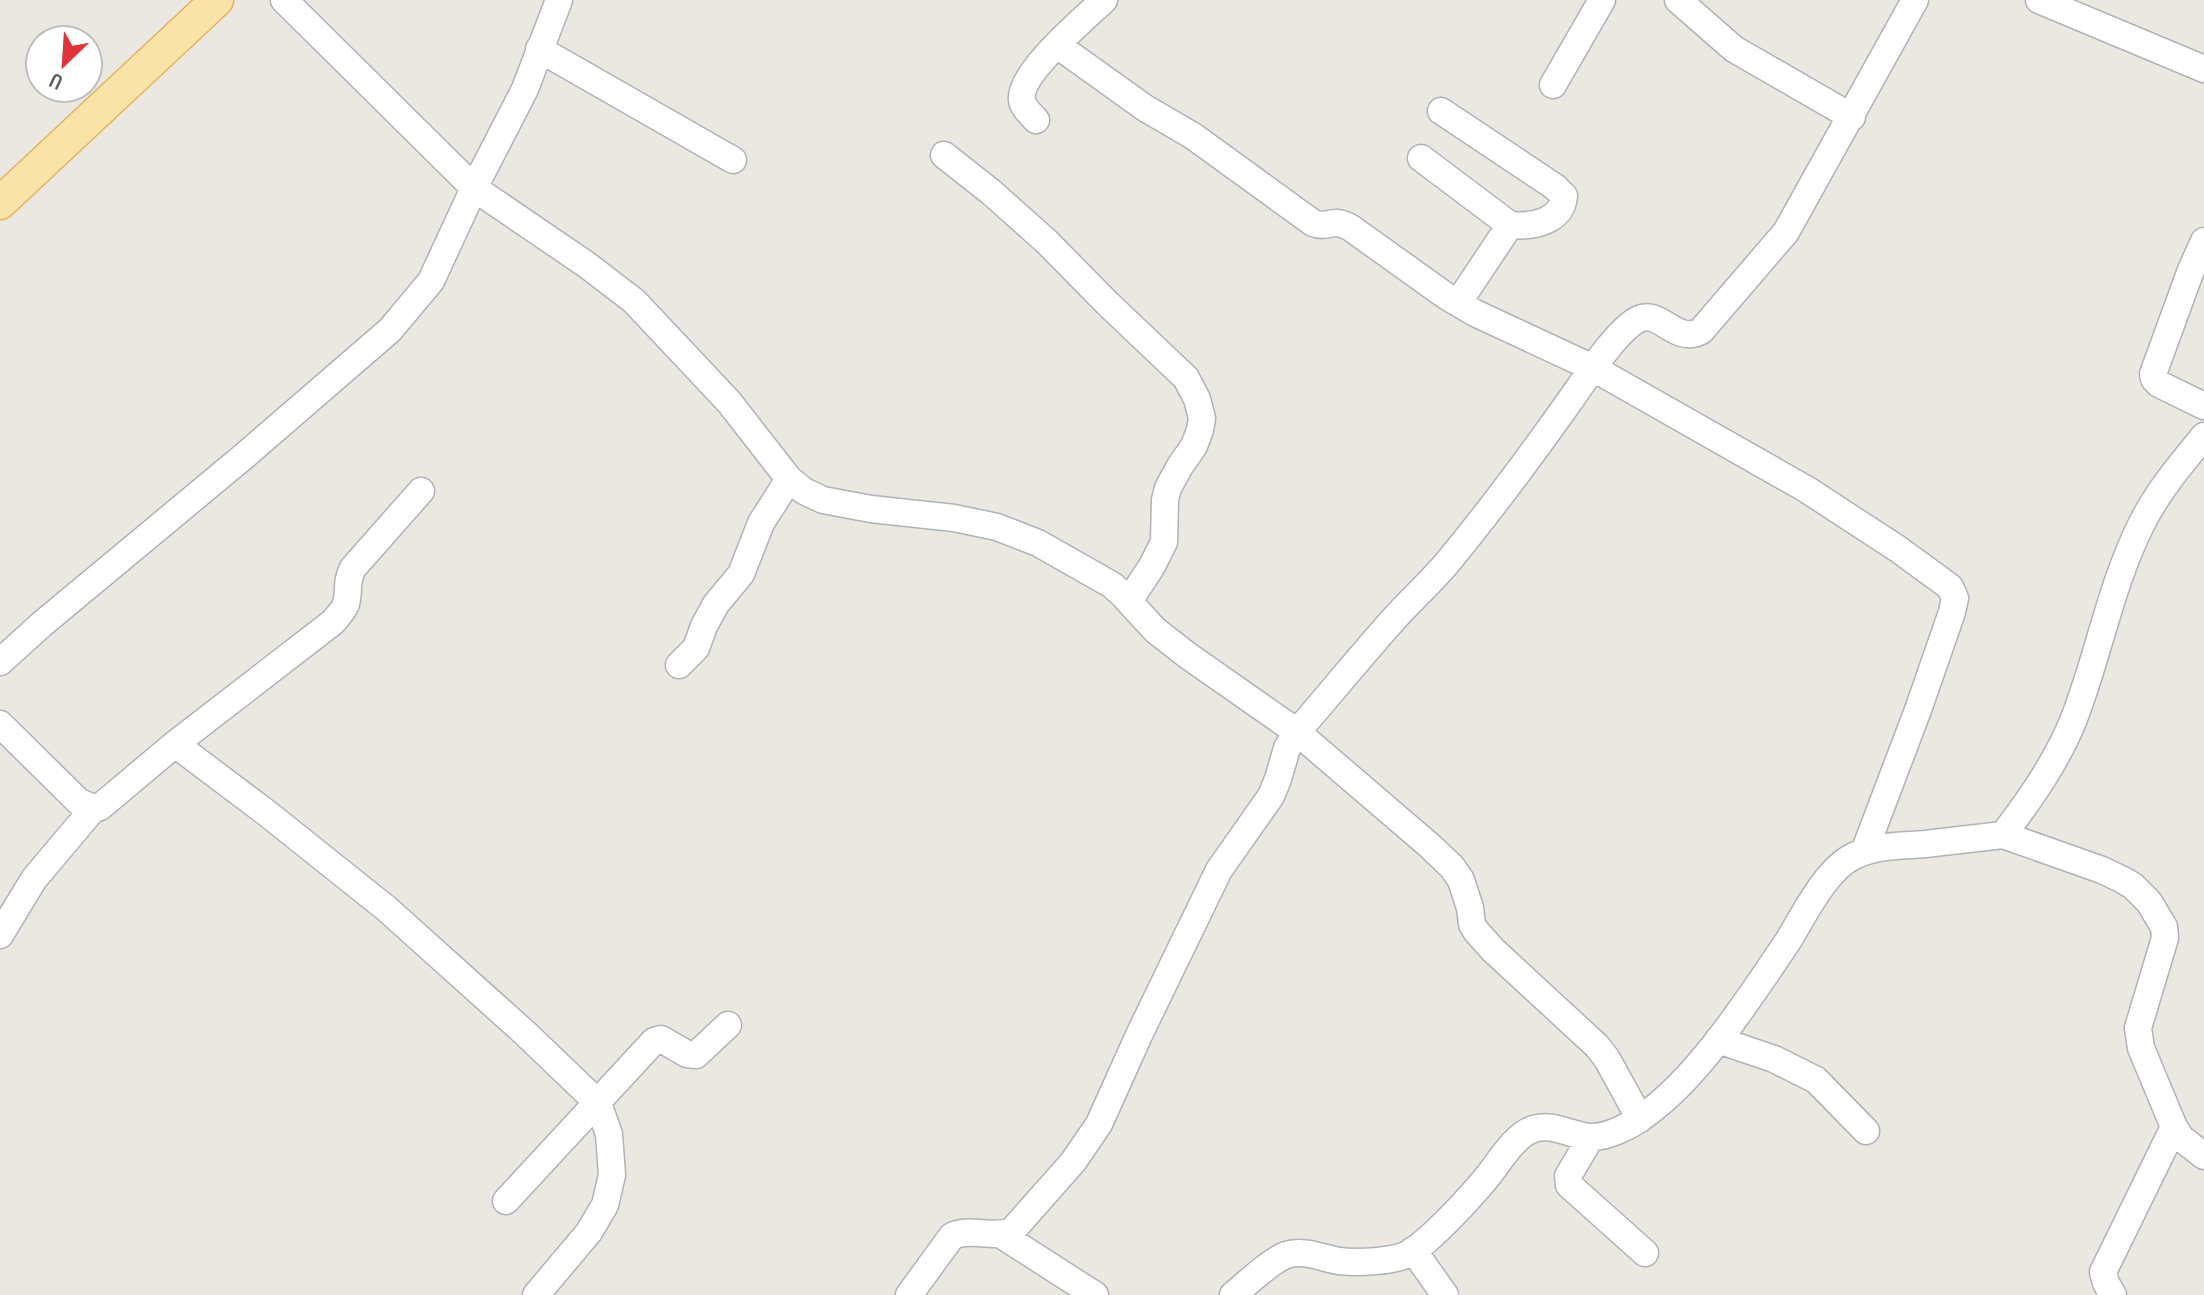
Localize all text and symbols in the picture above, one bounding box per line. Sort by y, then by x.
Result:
north arrow [24,24,104,104]
text: U [45,66,67,95]

